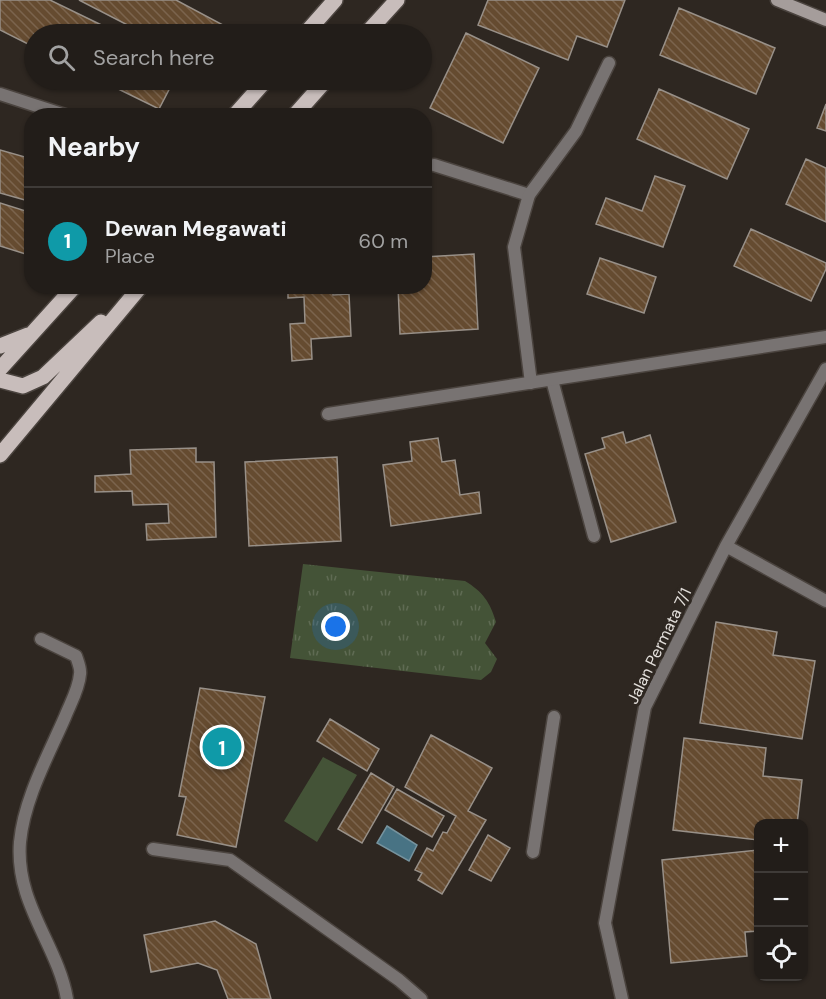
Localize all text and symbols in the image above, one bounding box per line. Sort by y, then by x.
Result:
search box [24,24,432,90]
icon: search [45,41,78,74]
text: Search here [93,43,214,72]
text: Nearby [48,130,140,164]
text: Dewan Megawati [105,214,287,243]
text: 1 [64,228,71,254]
text: 60 m [359,228,408,254]
text: Place [105,243,155,269]
street label: Jalan Permata 7/1 [622,584,696,708]
your location [321,612,350,641]
pin: 1 [202,724,242,770]
map controls [754,819,808,981]
button: + [754,819,808,873]
button: − [754,873,808,927]
button: locate [754,927,808,981]

